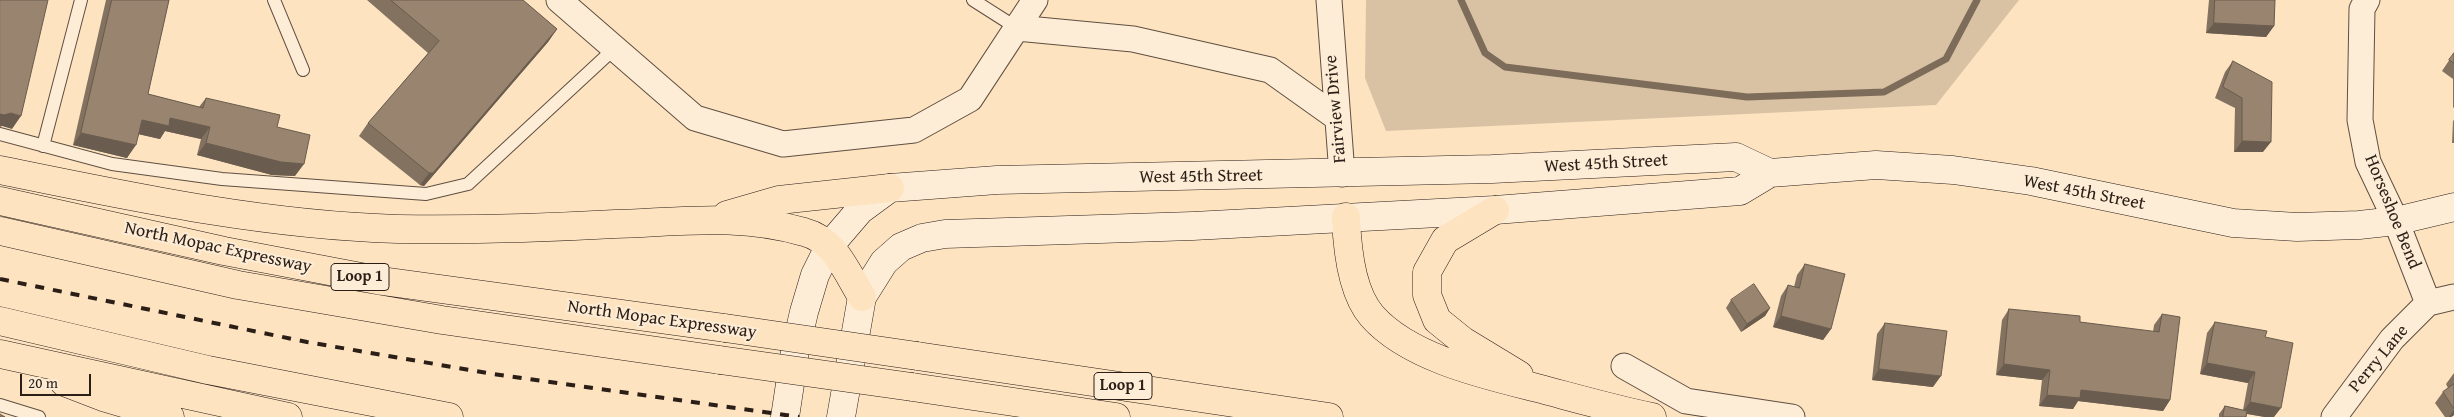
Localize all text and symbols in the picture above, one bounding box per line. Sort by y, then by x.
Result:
street label: Fairview Drive [1321,54,1351,164]
street label: West 45th Street [1544,150,1668,178]
street label: Horseshoe Bend [2359,152,2425,272]
street label: West 45th Street [1139,165,1263,189]
street label: West 45th Street [2021,171,2147,215]
street label: North Mopac Expressway [122,218,314,278]
road number: Loop 1 [331,264,389,290]
street label: North Mopac Expressway [566,296,758,344]
street label: Perry Lane [2344,321,2414,397]
scale bar [22,364,94,396]
text: 20 m [28,372,58,393]
road number: Loop 1 [1094,372,1152,400]

